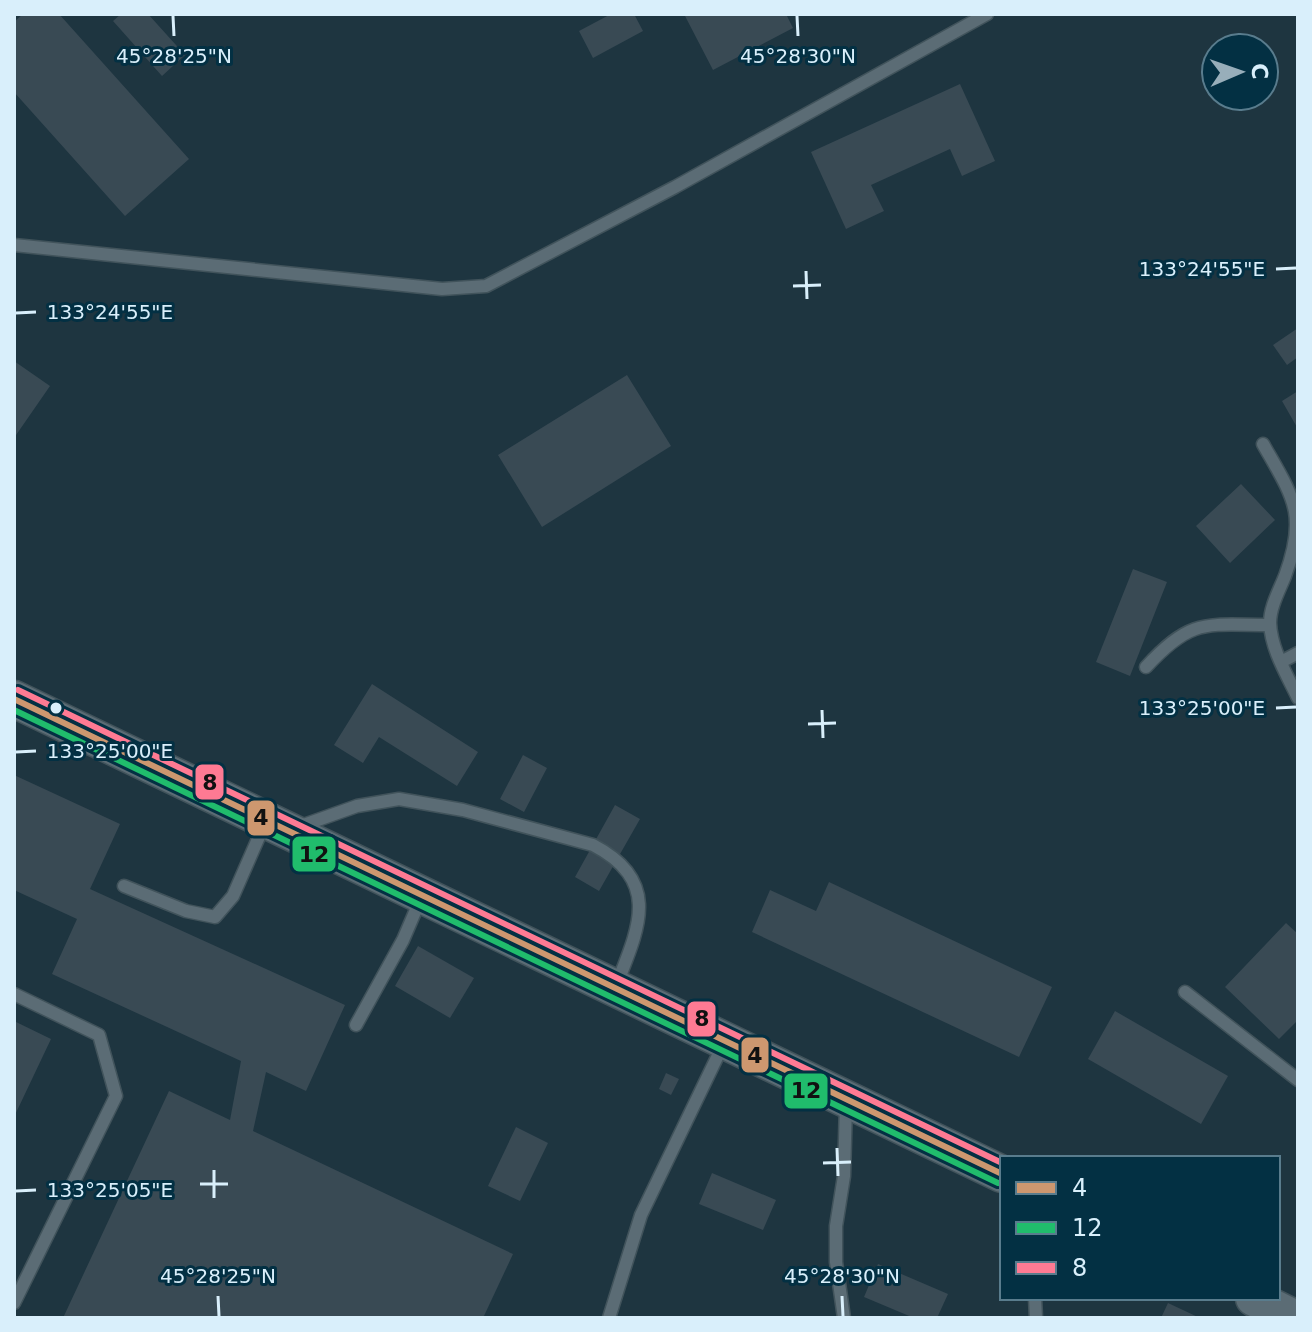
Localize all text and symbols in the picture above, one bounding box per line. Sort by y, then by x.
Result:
north arrow [1200,32,1280,112]
text: 45°28'25"N [116,44,232,68]
text: 45°28'30"N [740,44,856,68]
text: С [1247,63,1272,80]
text: 133°24'55"E [1139,257,1265,281]
text: 133°24'55"E [47,300,173,324]
text: 133°25'00"E [1139,696,1265,720]
unlabelled marker [48,700,64,716]
text: 133°25'00"E [47,739,173,763]
line badge: 8 [194,763,225,801]
text: 8 [202,770,218,795]
line badge: 4 [246,799,276,837]
text: 4 [253,805,269,830]
line badge: 12 [291,835,337,873]
text: 12 [299,842,329,867]
line badge: 8 [686,1000,717,1038]
text: 8 [694,1006,710,1031]
line badge: 4 [740,1036,770,1074]
text: 4 [747,1043,763,1068]
line badge: 12 [783,1072,829,1110]
text: 12 [791,1078,821,1103]
legend [1000,1156,1280,1300]
text: 4 [1072,1174,1087,1202]
text: 133°25'05"E [47,1178,173,1202]
text: 12 [1072,1214,1103,1242]
text: 8 [1072,1254,1087,1282]
text: 45°28'25"N [160,1264,276,1288]
text: 45°28'30"N [784,1264,900,1288]

